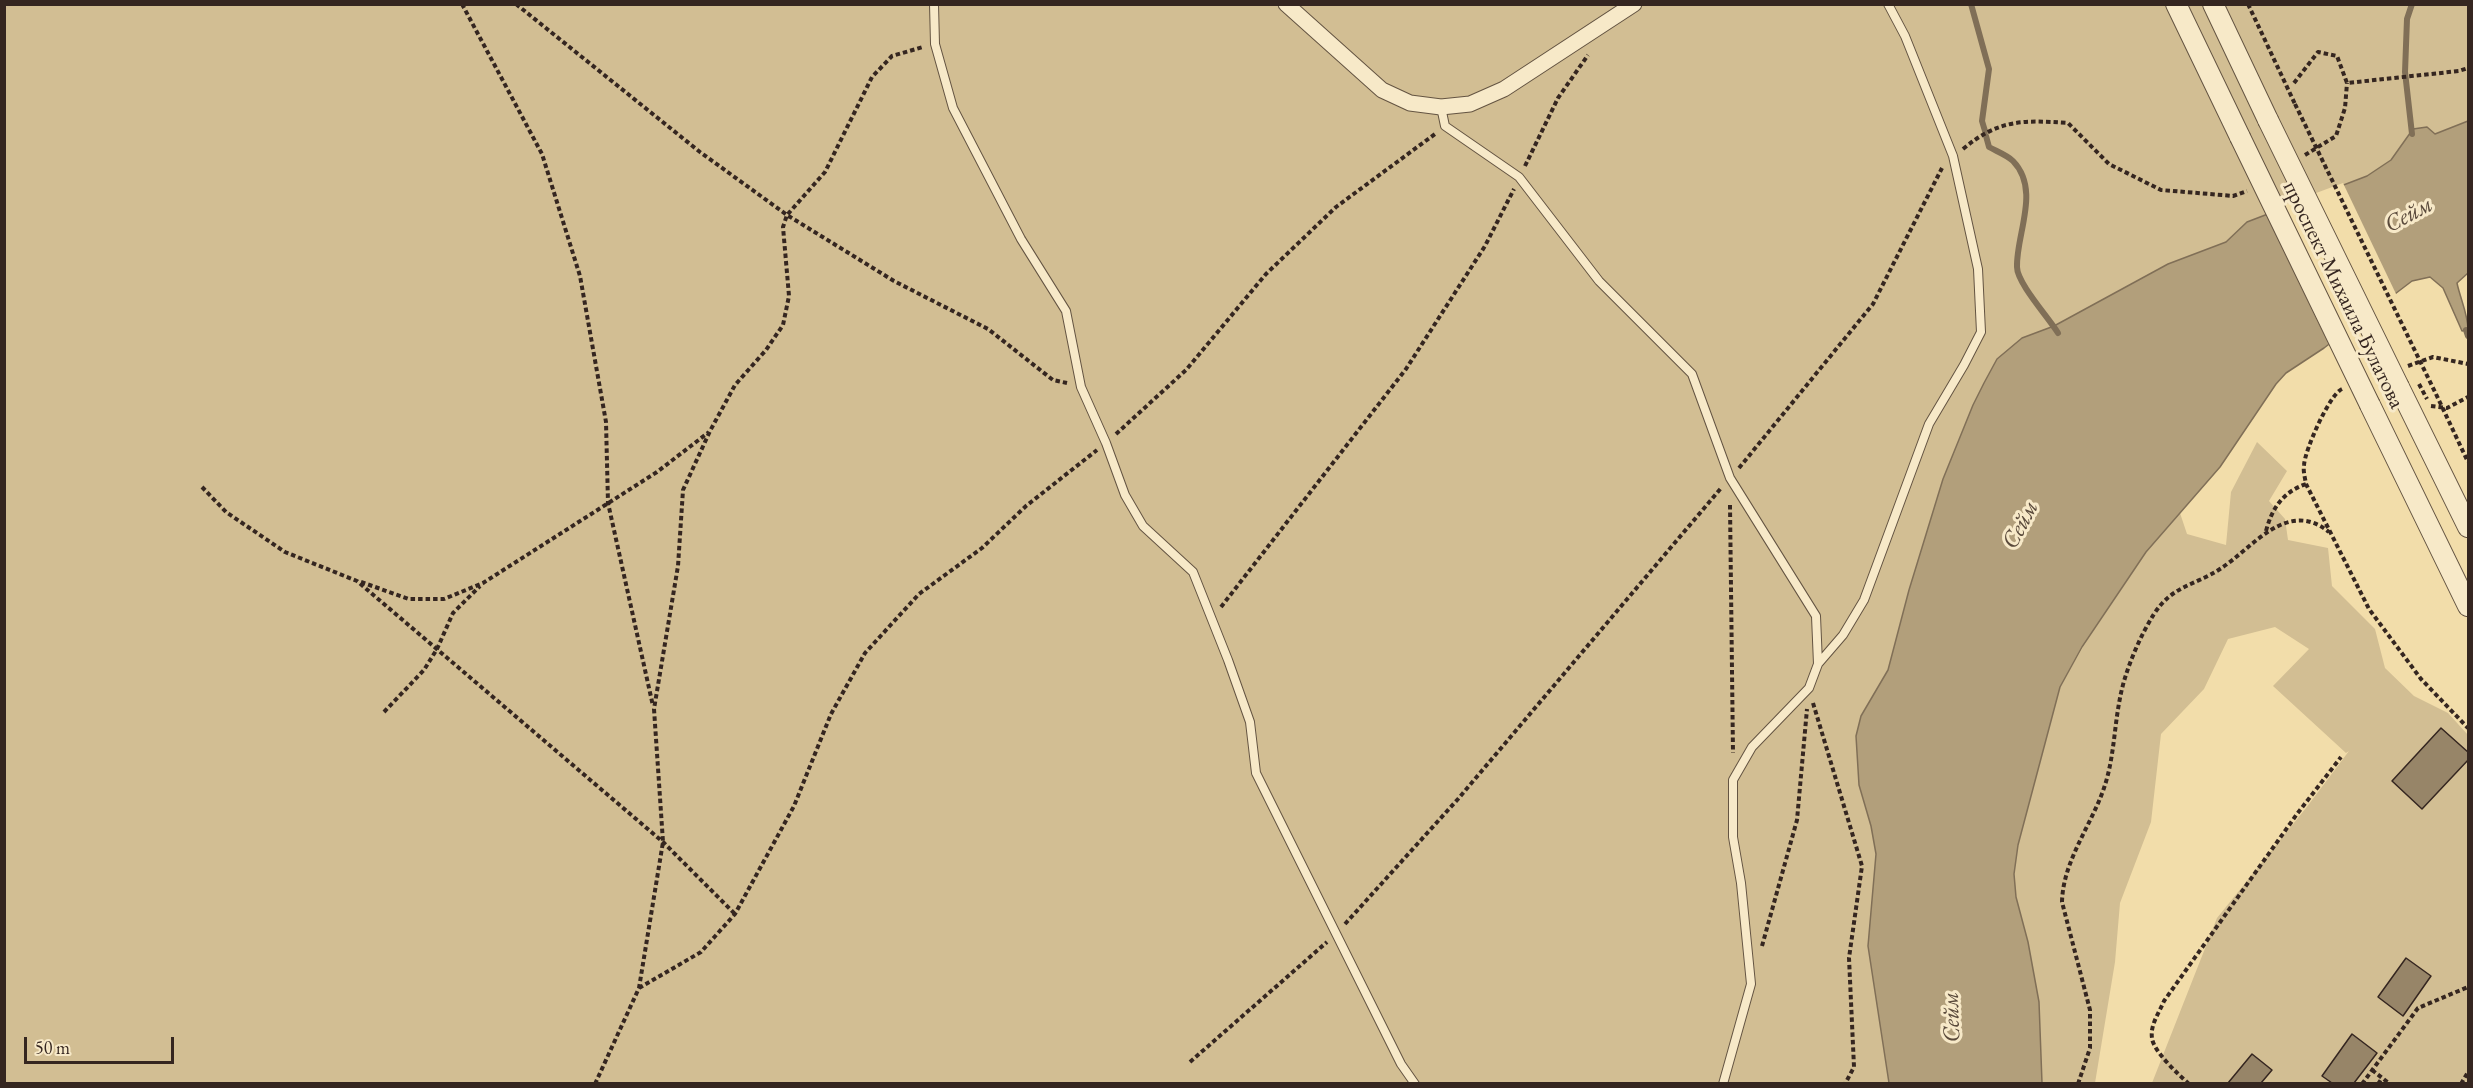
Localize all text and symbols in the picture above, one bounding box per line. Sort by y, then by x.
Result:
street label: проспект Михаила Булатова [2276,177,2410,413]
water label: Сейм [2380,190,2438,240]
water label: Сейм [1996,496,2046,554]
water label: Сейм [1937,991,1967,1043]
scale bar [27,1025,177,1063]
text: 50 m [35,1036,70,1059]

